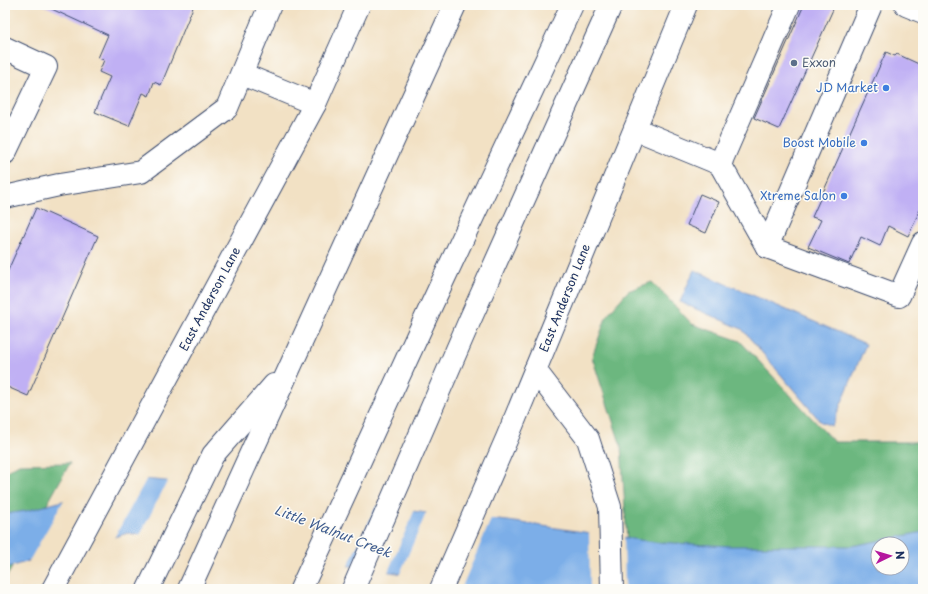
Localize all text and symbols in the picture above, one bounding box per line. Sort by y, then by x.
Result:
place label: Exxon [802,53,836,71]
marker: Exxon [789,58,799,68]
place label: JD Market [816,78,878,96]
marker: JD Market [881,83,891,93]
place label: Boost Mobile [783,133,856,151]
marker: Boost Mobile [859,138,869,148]
place label: Xtreme Salon [760,186,836,204]
marker: Xtreme Salon [839,191,849,201]
street label: East Anderson Lane [534,240,594,355]
street label: East Anderson Lane [174,243,244,354]
water label: Little Walnut Creek [272,500,395,562]
north arrow [870,536,910,576]
text: N [892,550,909,560]

